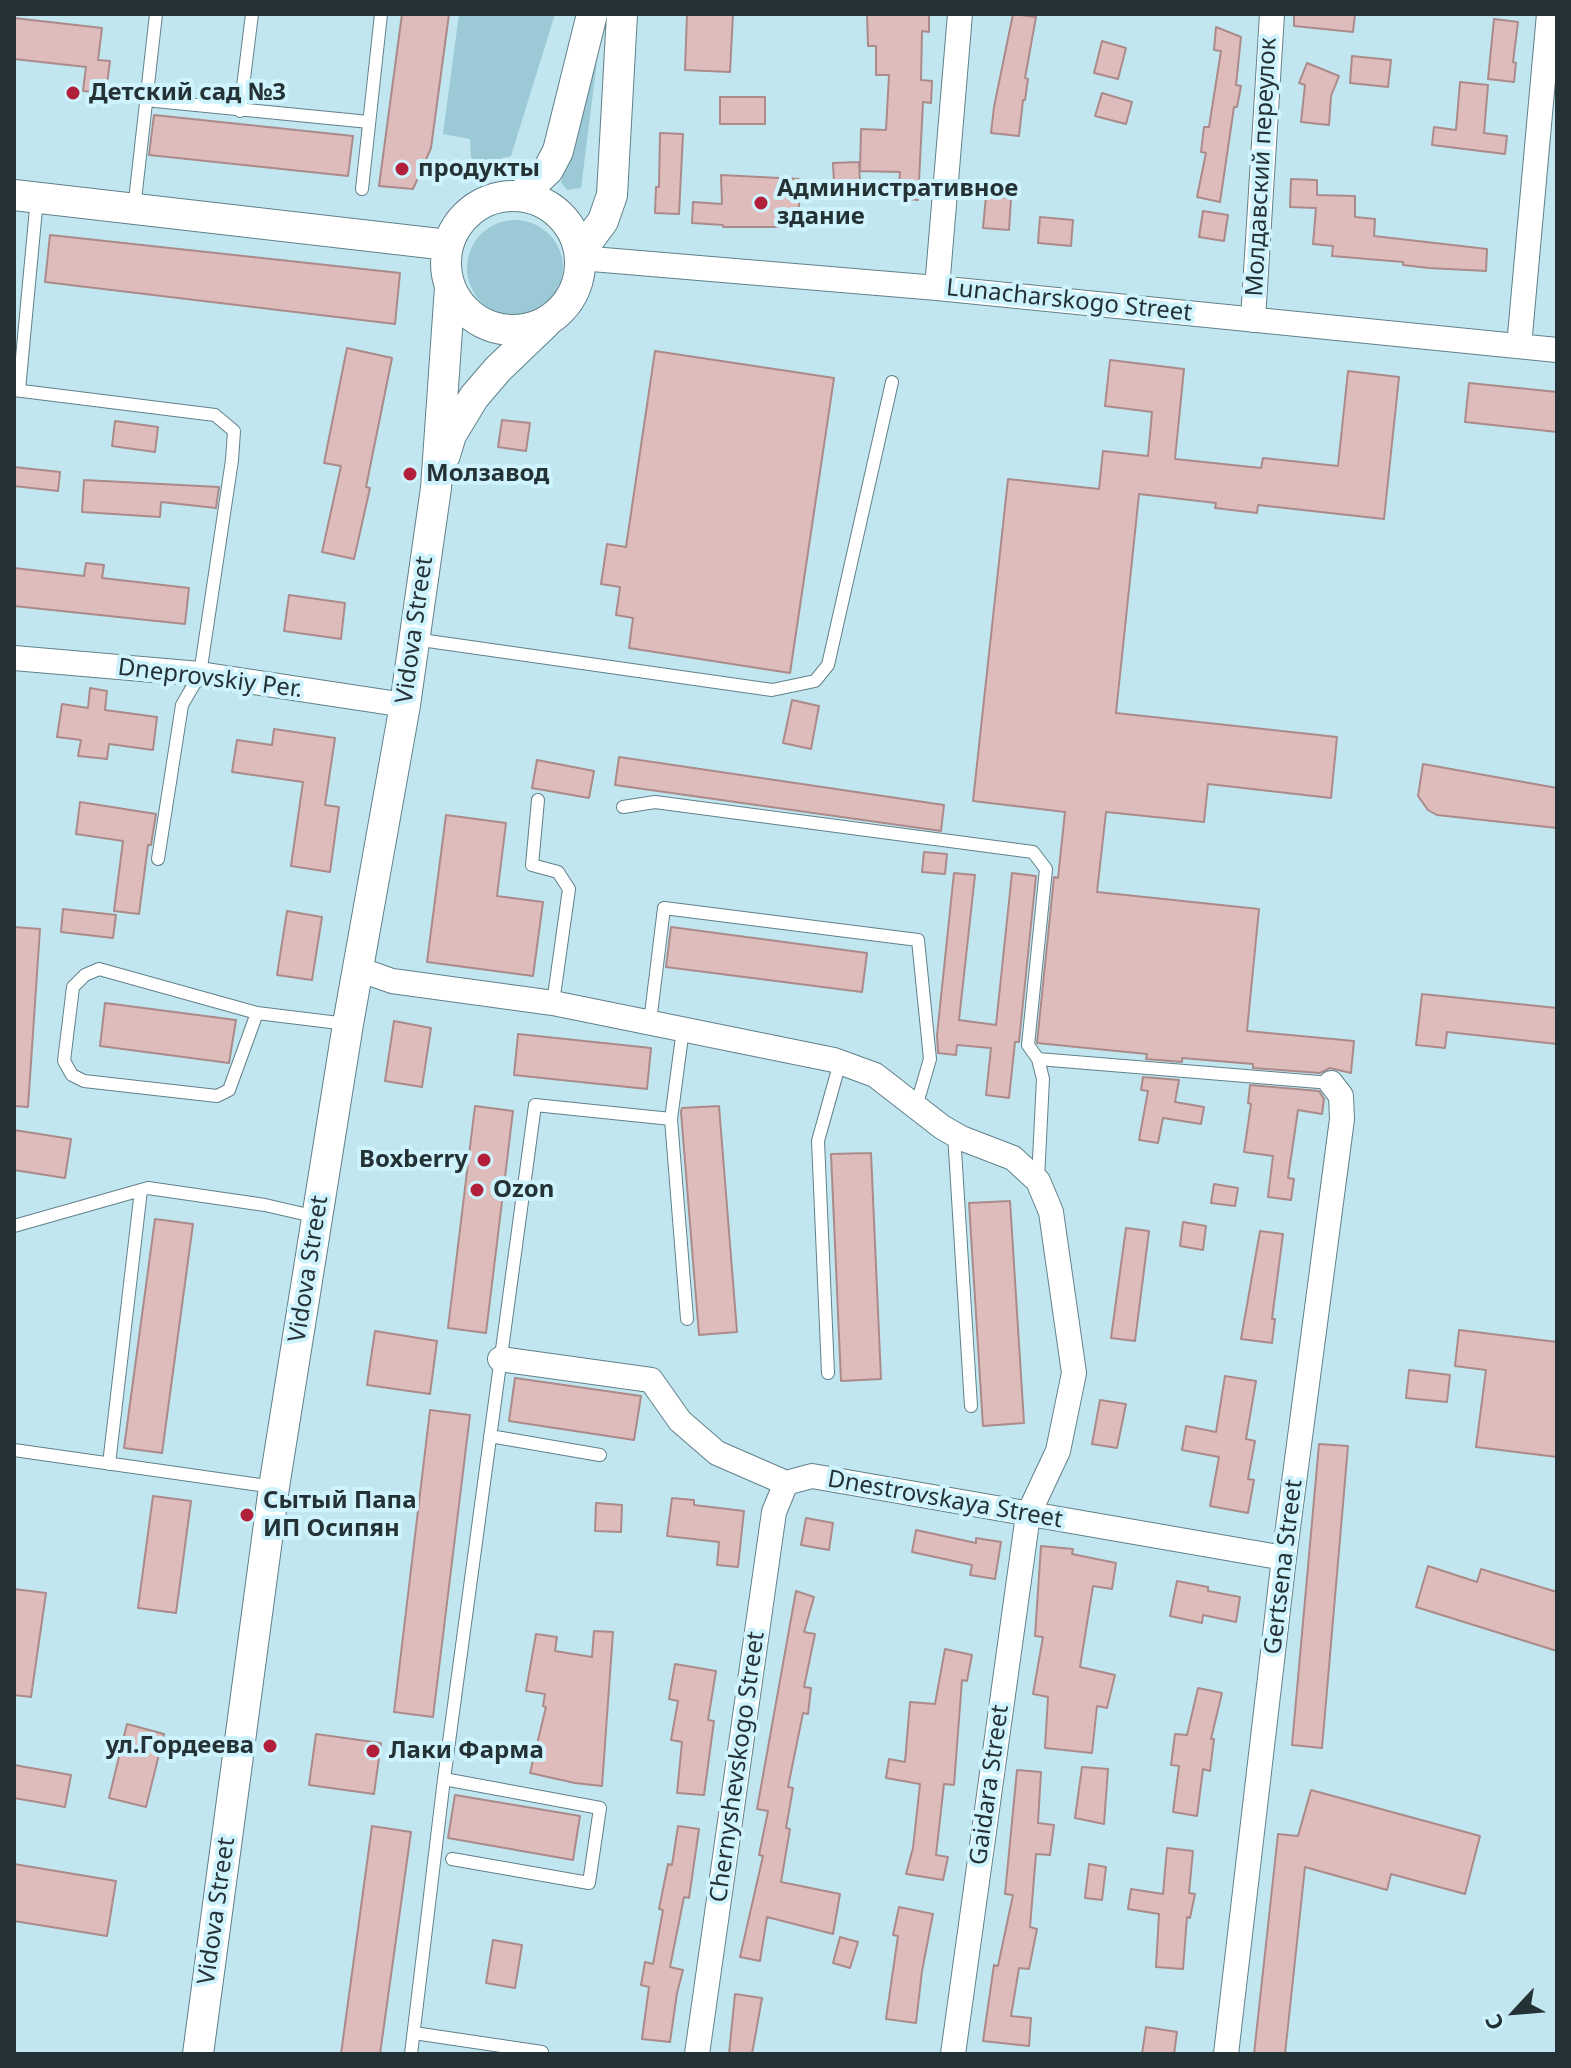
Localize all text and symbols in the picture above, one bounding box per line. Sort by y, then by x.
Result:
street label: Молдавский переулок [1241,37,1283,297]
place label: Детский сад №3 [89,79,286,107]
marker: Детский сад №3 [64,84,82,102]
place label: продукты [418,155,540,183]
marker: продукты [393,160,411,178]
place label: Административное здание [777,175,1018,231]
marker: Административное здание [752,194,770,212]
street label: Lunacharskogo Street [945,274,1193,328]
place label: Молзавод [426,460,549,488]
marker: Молзавод [401,465,419,483]
street label: Vidova Street [390,555,440,705]
street label: Dneprovskiy Per. [116,653,304,705]
place label: Boxberry [359,1146,468,1174]
marker: Boxberry [475,1151,493,1169]
place label: Ozon [493,1176,554,1204]
marker: Ozon [468,1181,486,1199]
street label: Vidova Street [283,1194,335,1344]
street label: Dnestrovskaya Street [825,1465,1065,1535]
street label: Gertsena Street [1259,1478,1309,1656]
place label: Сытый Папа ИП Осипян [263,1487,417,1543]
marker: Сытый Папа ИП Осипян [238,1506,256,1524]
street label: Chernyshevskogo Street [705,1630,771,1904]
street label: Gaidara Street [965,1703,1015,1867]
place label: ул.Гордеева [105,1732,254,1760]
marker: ул.Гордеева [261,1737,279,1755]
place label: Лаки Фарма [389,1737,544,1765]
marker: Лаки Фарма [364,1742,382,1760]
street label: Vidova Street [192,1836,242,1986]
north arrow [1475,1972,1555,2052]
text: С [1477,2010,1510,2035]

